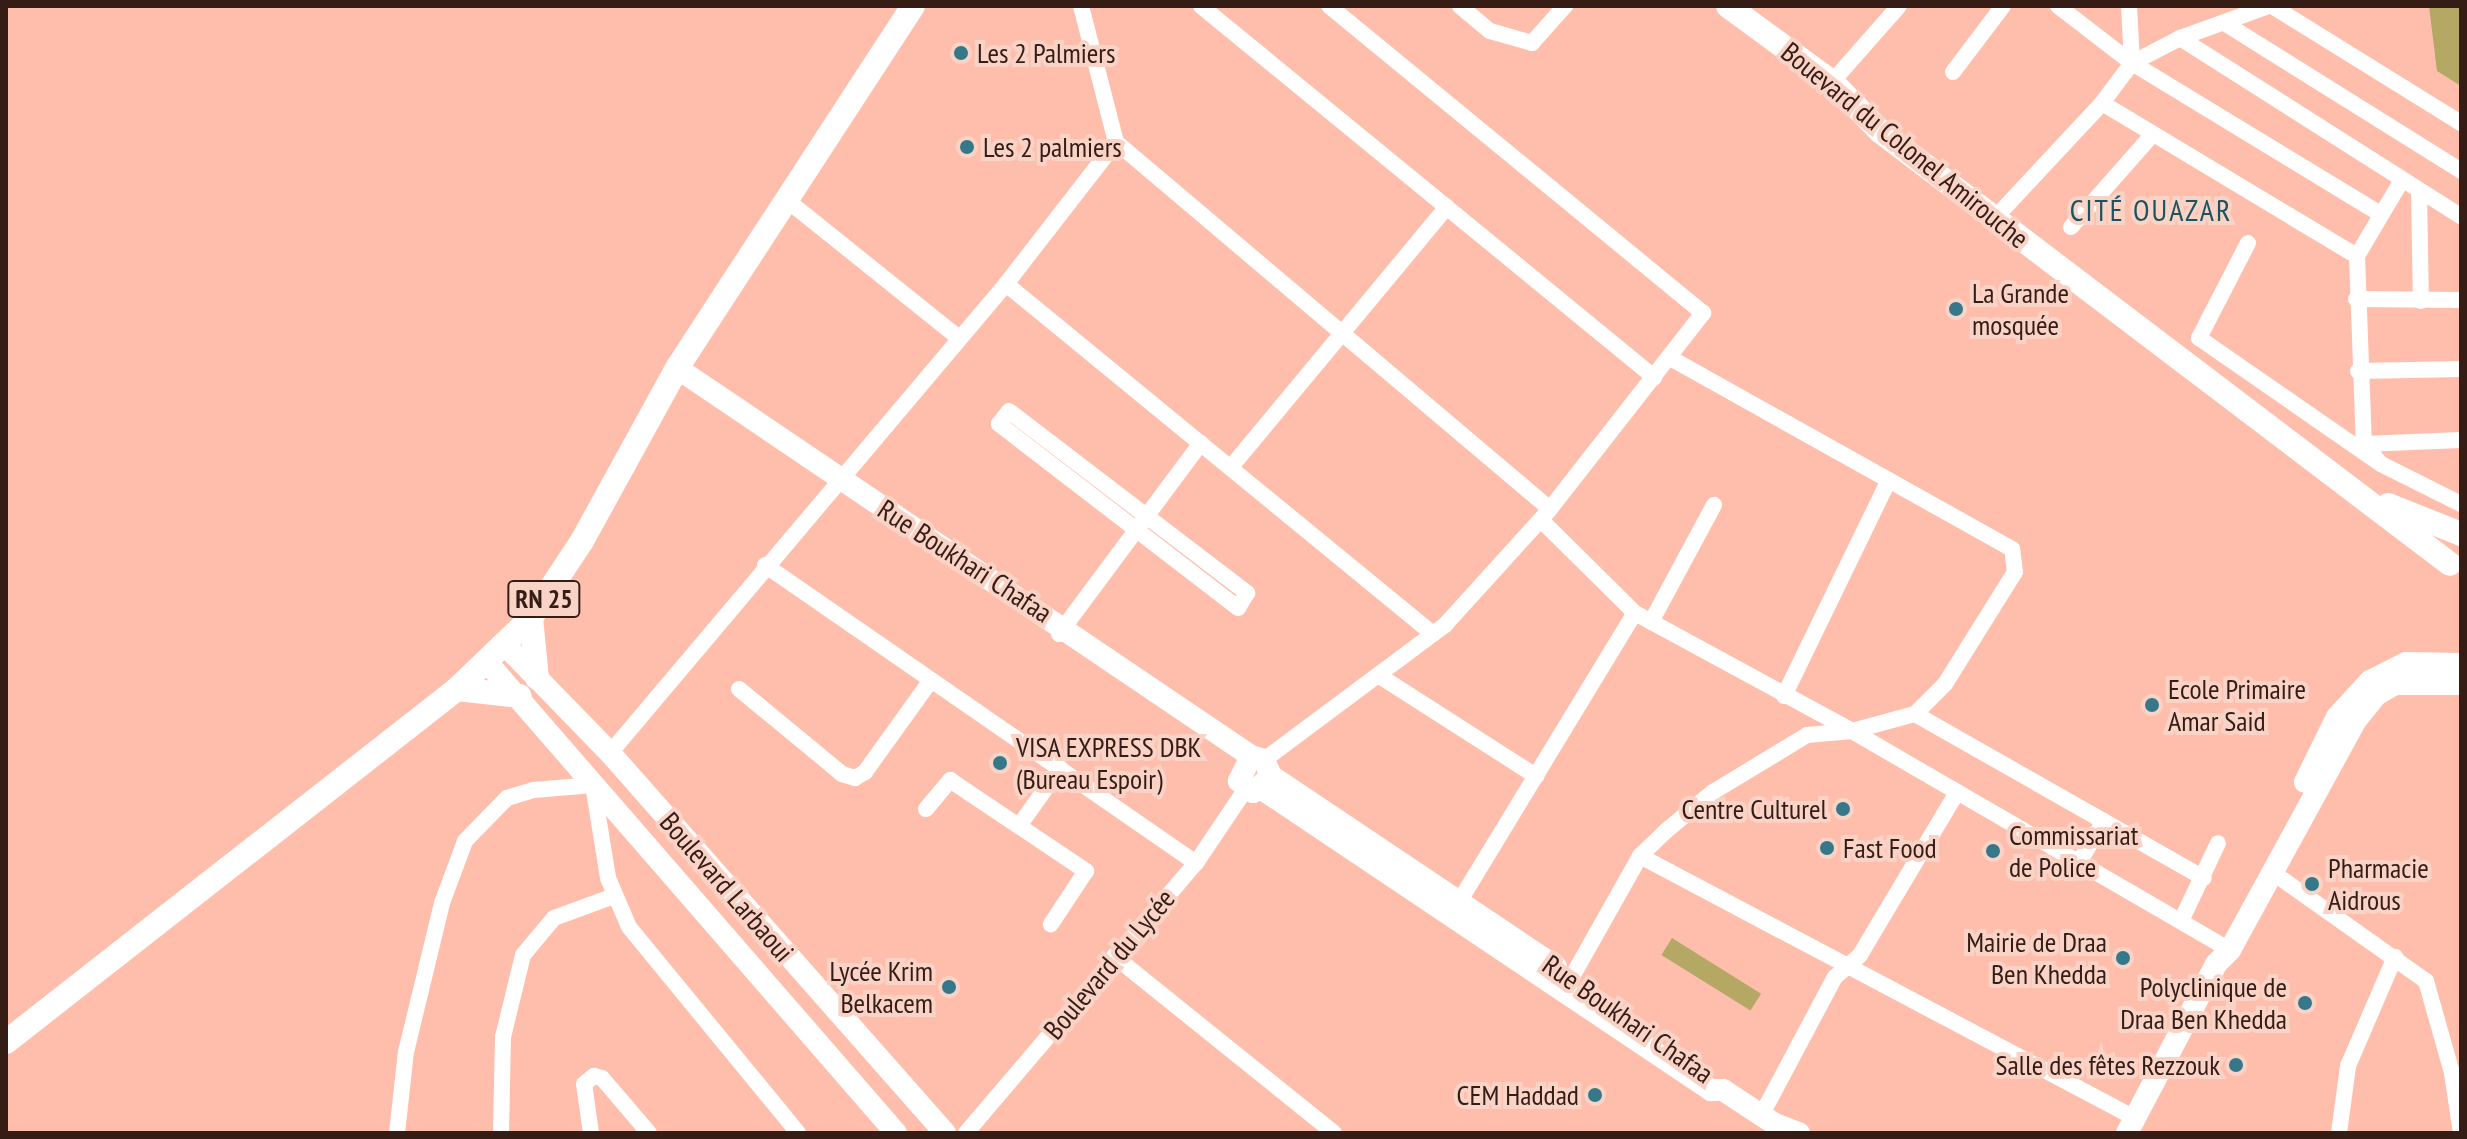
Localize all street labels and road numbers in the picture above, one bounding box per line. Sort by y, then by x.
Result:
street label: Bouevard du Colonel Amirouche [1774,35,2036,255]
street label: Rue Boukhari Chafaa [872,492,1058,630]
road number: RN 25 [506,577,582,621]
street label: Boulevard Larbaoui [653,806,801,968]
street label: Boulevard du Lycée [1037,882,1181,1046]
street label: Rue Boukhari Chafaa [1536,948,1720,1090]

